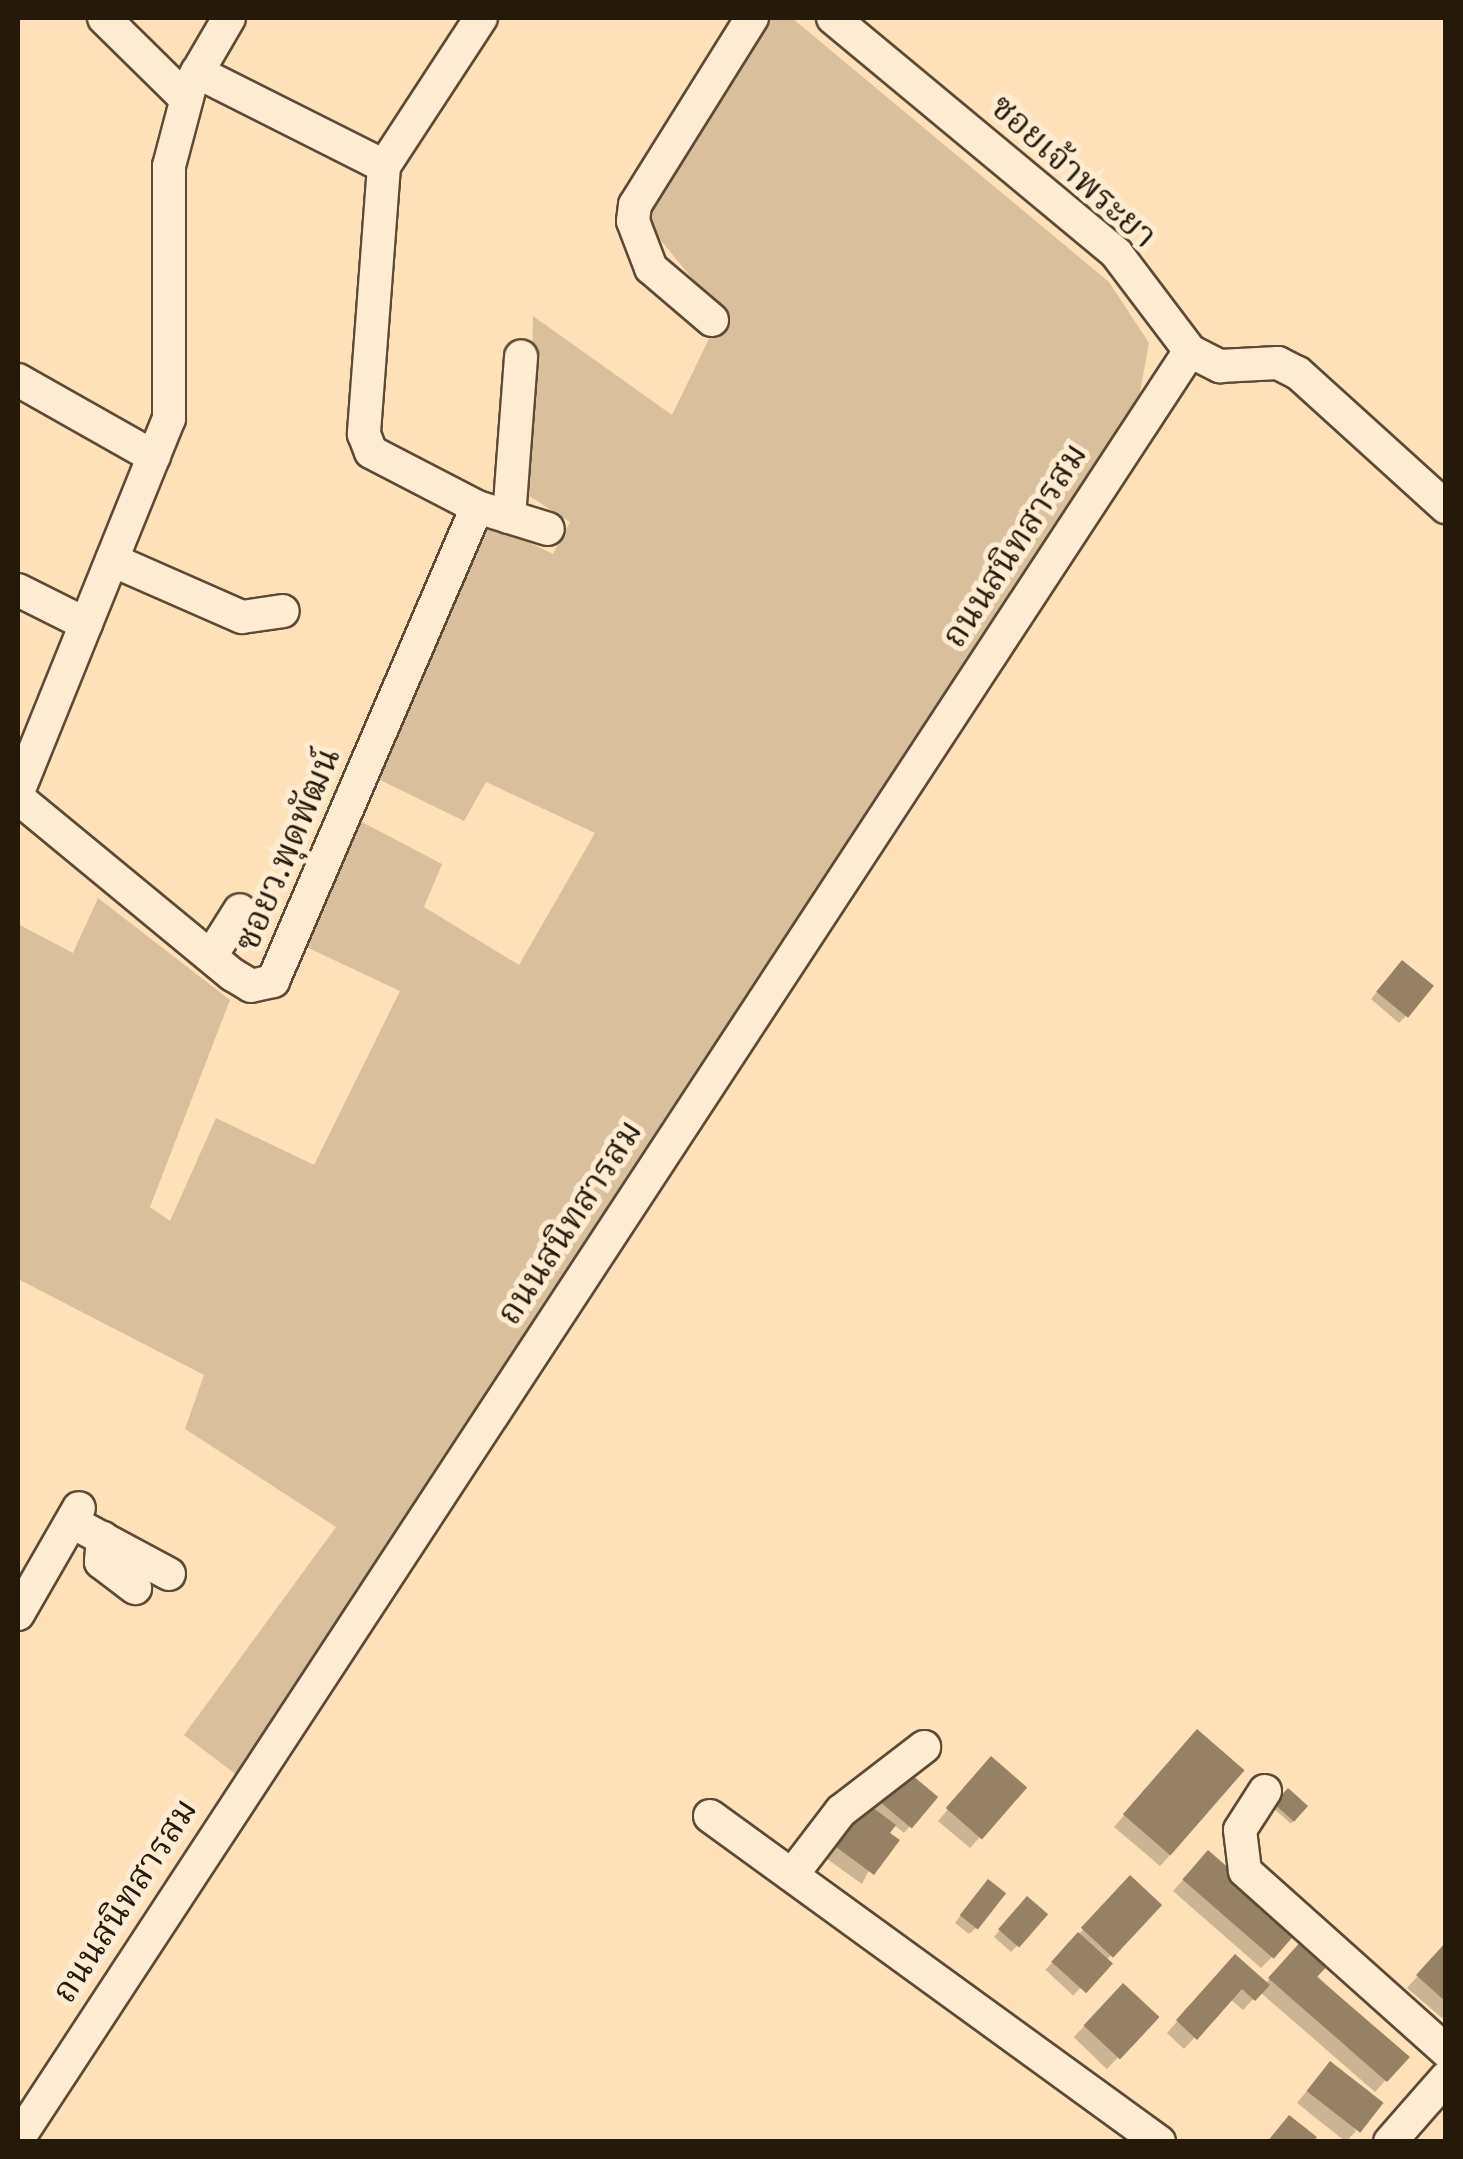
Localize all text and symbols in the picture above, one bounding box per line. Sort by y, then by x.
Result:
street label: ซอยเจ้าพระยา [982,85,1166,257]
street label: ถนนสนิทสารสม [932,435,1096,655]
street label: ซอยว.พุดพัฒน์ [225,741,349,957]
street label: ถนนสนิทสารสม [487,1112,651,1332]
street label: ถนนสนิทสารสม [42,1790,206,2010]

